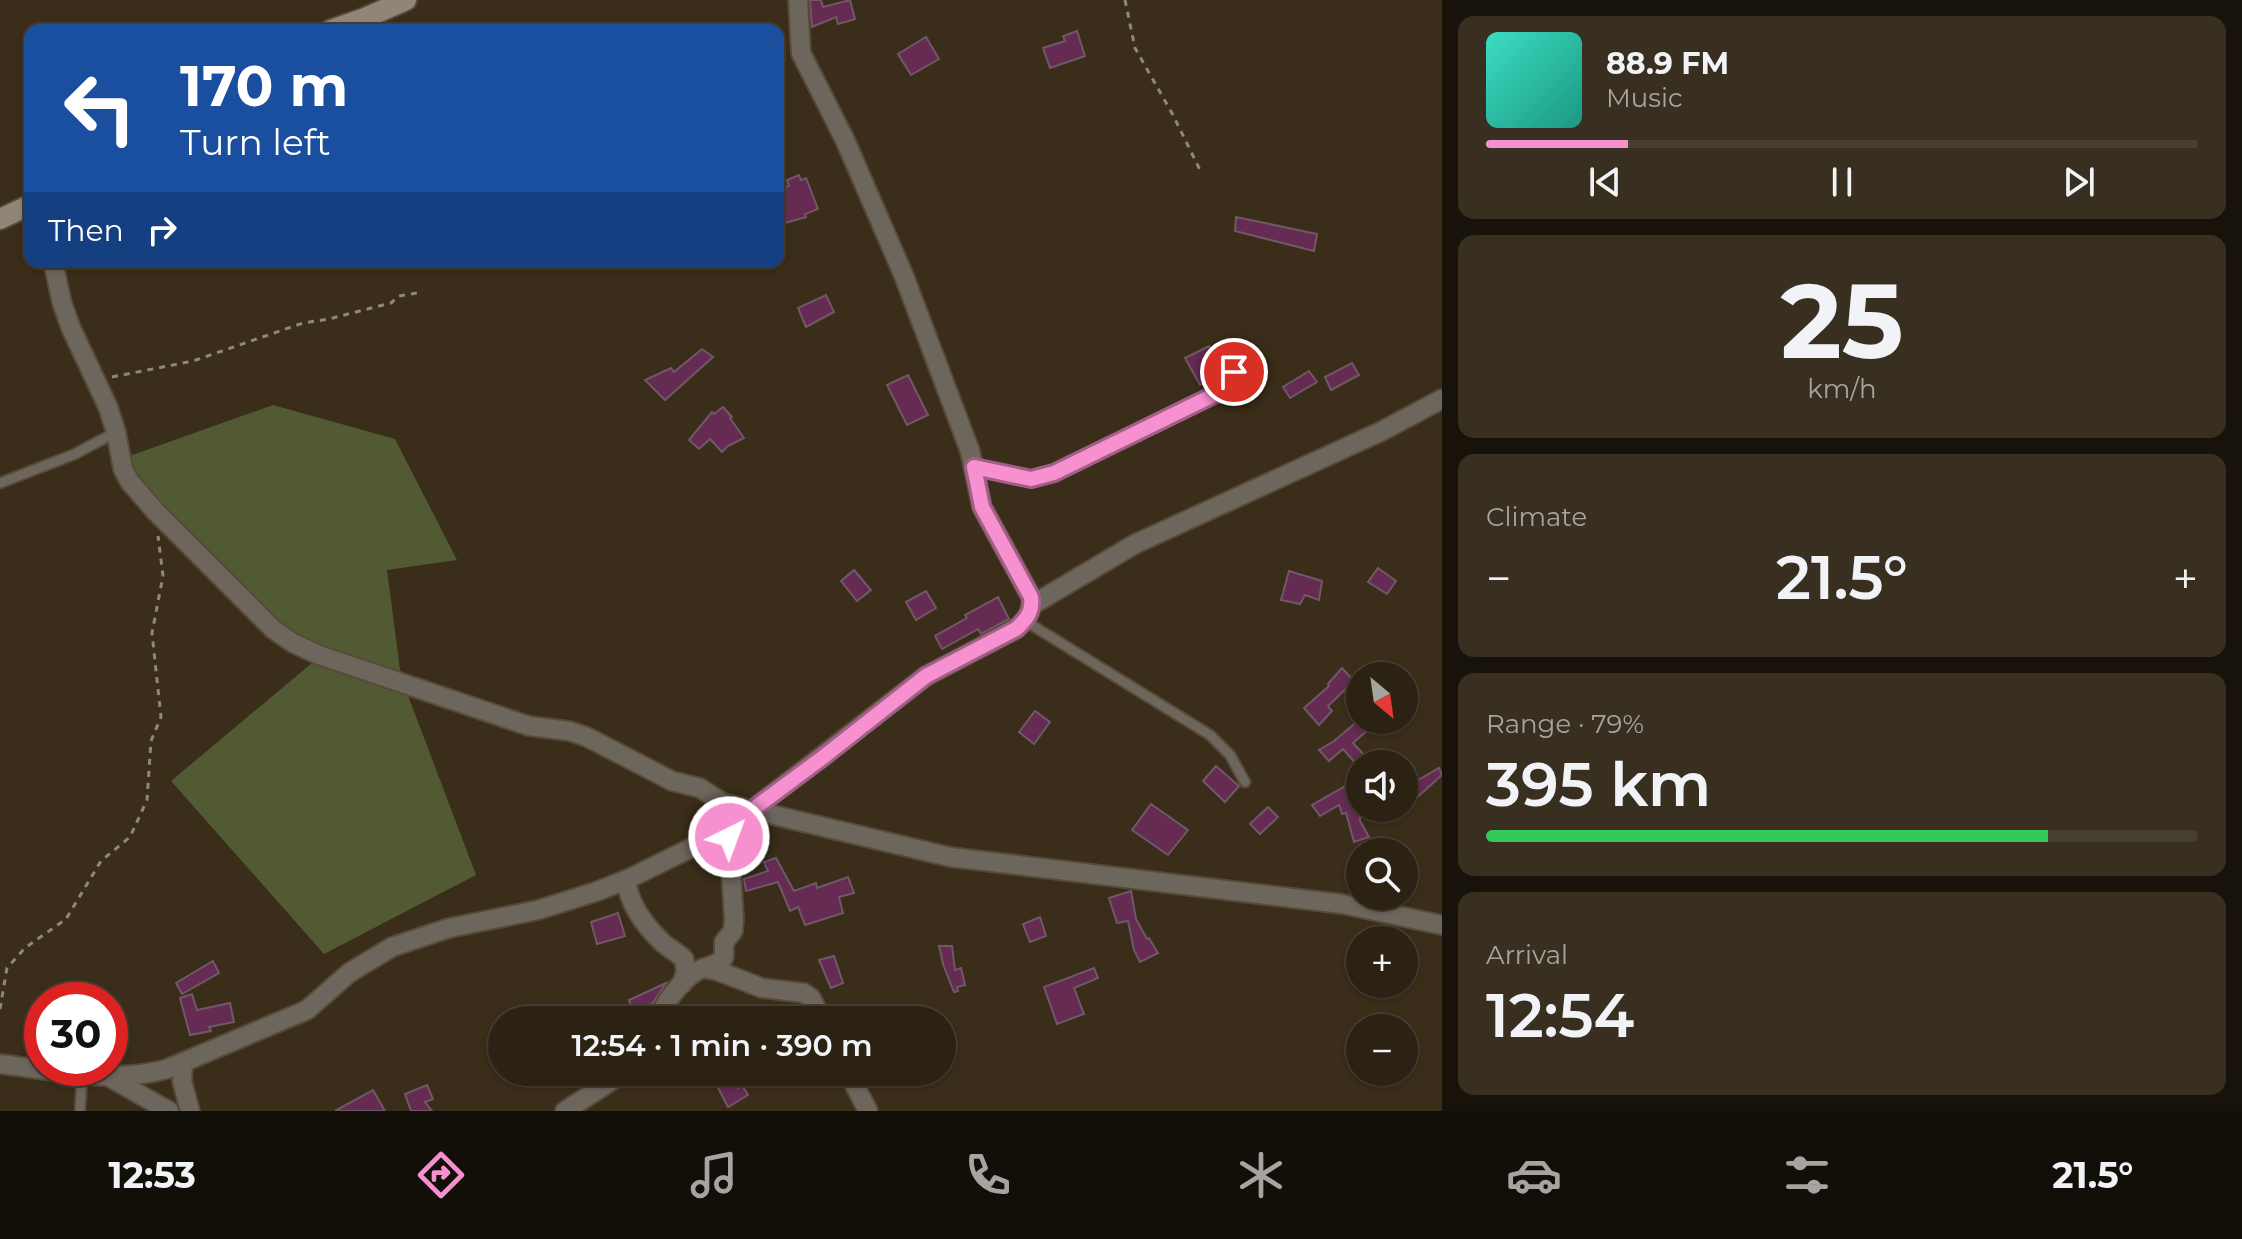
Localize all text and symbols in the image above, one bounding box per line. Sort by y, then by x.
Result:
text: 88.9 FM [1606,45,1729,82]
text: 170 m [180,52,348,120]
icon: left [48,56,152,160]
text: Music [1606,82,1683,114]
text: Turn left [180,120,331,164]
icon: previous [1583,160,1627,204]
icon: pause [1820,160,1864,204]
icon: next [2057,160,2101,204]
icon: right [140,208,184,252]
text: Then [48,212,124,249]
text: 25 [1780,257,1904,384]
pin [1200,338,1268,406]
icon: arrive [1212,350,1256,394]
text: km/h [1807,373,1877,405]
text: Climate [1486,501,1587,533]
text: 21.5° [1776,541,1908,614]
text: − [1486,551,1511,605]
text: + [2173,551,2198,605]
north arrow [1346,662,1418,734]
map controls [1346,662,1418,1086]
text: Range · 79% [1486,708,1644,740]
text: 395 km [1486,748,1711,821]
button: sound [1346,750,1418,822]
position arrow [687,795,771,879]
button: search [1346,838,1418,910]
button: + [1346,926,1418,998]
text: Arrival [1486,939,1568,971]
text: 12:54 [1486,979,1634,1052]
speed limit sign: 30 [24,982,128,1086]
button: − [1346,1014,1418,1086]
text: 12:54 · 1 min · 390 m [571,1027,873,1064]
icon: directions [413,1147,469,1203]
icon: music [686,1147,742,1203]
icon: phone [960,1147,1016,1203]
icon: climate [1233,1147,1289,1203]
icon: car [1506,1147,1562,1203]
icon: filters [1779,1147,1835,1203]
text: 12:53 [109,1153,196,1197]
text: 21.5° [2052,1153,2133,1197]

